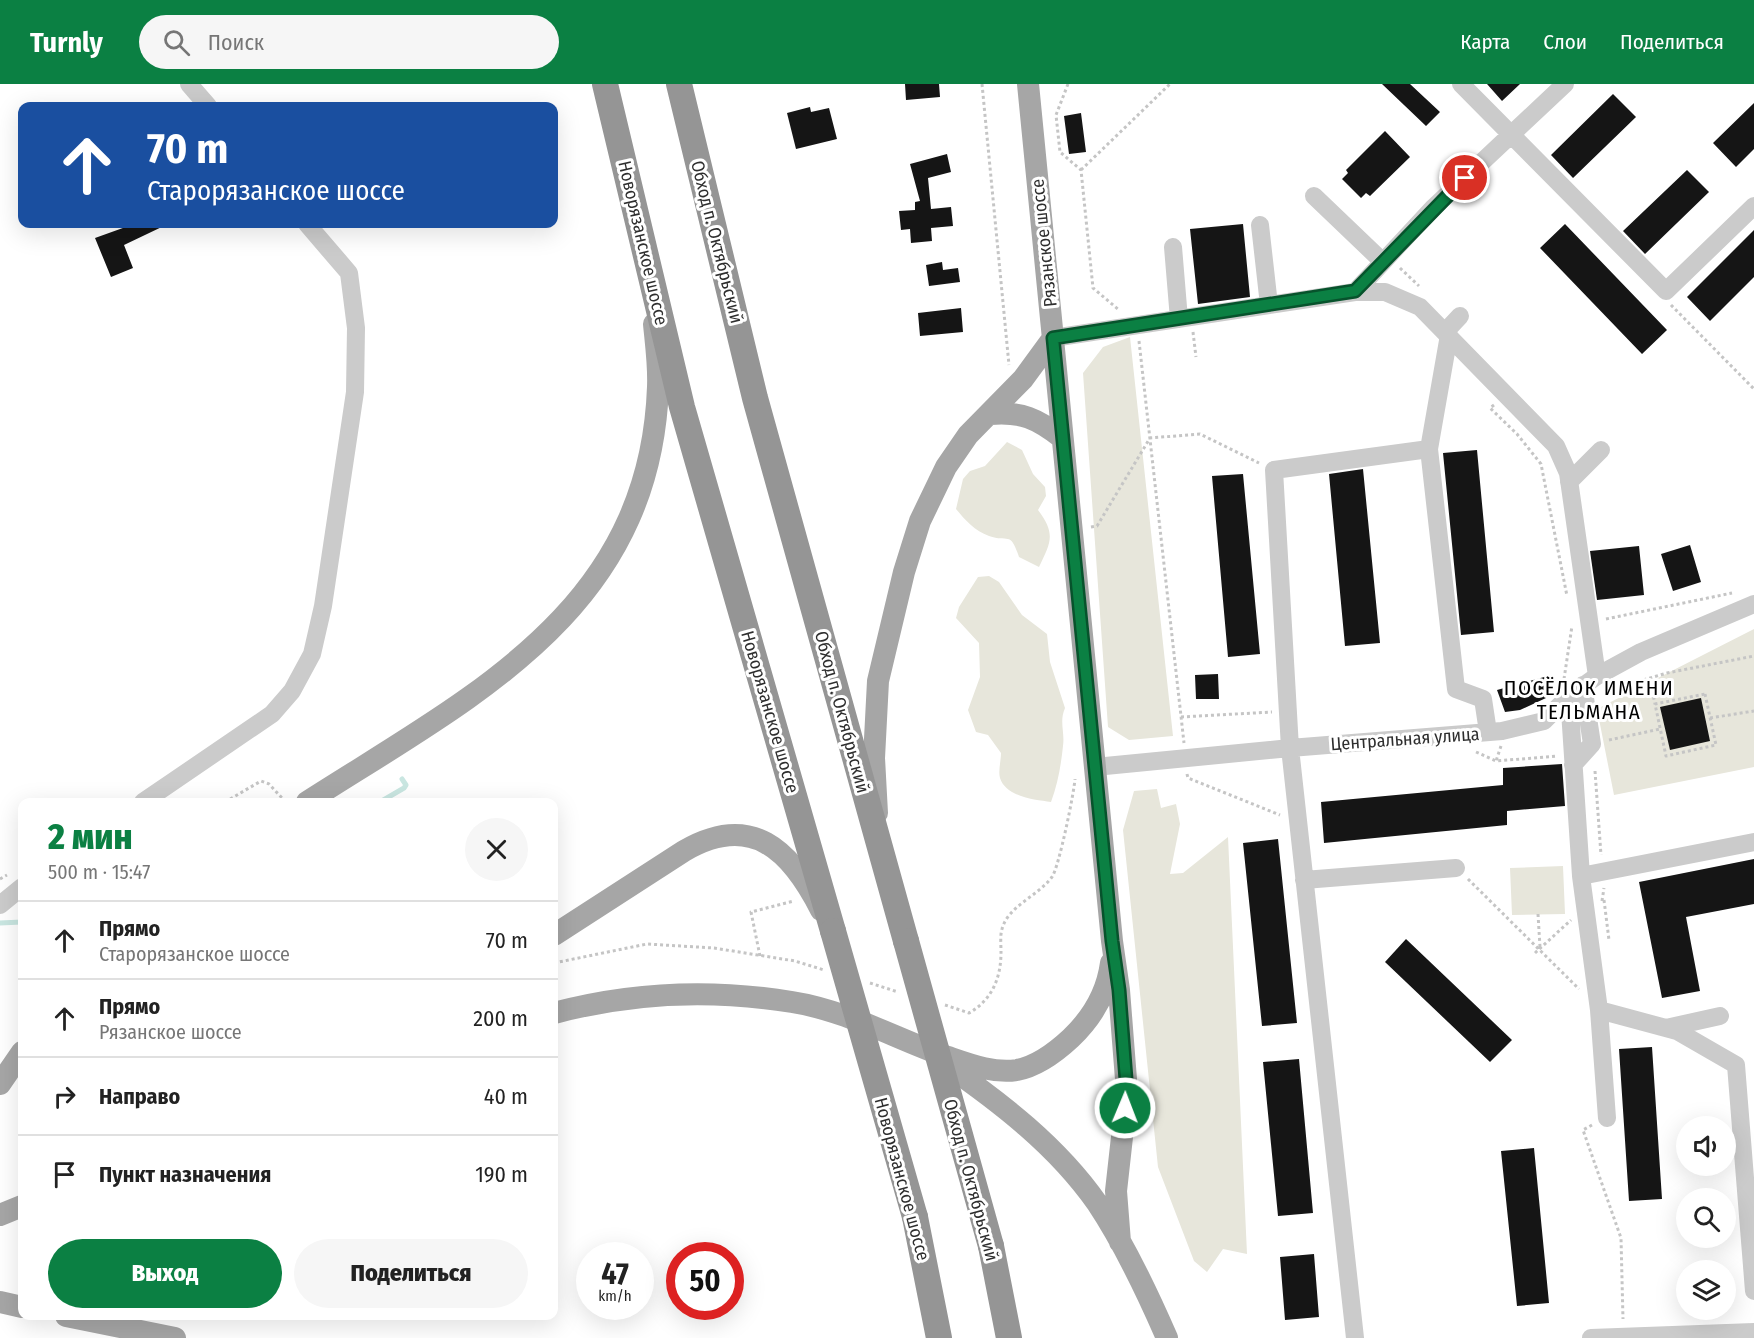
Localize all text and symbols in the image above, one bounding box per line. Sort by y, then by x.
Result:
search box [139,15,559,69]
text: Turnly [30,26,103,59]
icon: search [160,26,193,59]
text: Поиск [208,29,264,56]
text: Карта [1460,29,1510,55]
text: Слои [1543,29,1587,55]
text: Поделиться [1620,29,1724,55]
text: 70 m [147,124,228,174]
icon: ahead [48,126,126,204]
pin [1439,152,1490,203]
street label: Обход п. Октябрьский [686,158,748,326]
street label: Новорязанское шоссе [613,159,673,327]
icon: arrive [1448,161,1481,194]
text: Старорязанское шоссе [147,175,405,207]
street label: Рязанское шоссе [1026,178,1062,308]
street label: Новорязанское шоссе [736,628,804,796]
street label: Обход п. Октябрьский [810,629,874,795]
district label: ПОСЁЛОК ИМЕНИ ТЕЛЬМАНА [1504,675,1674,725]
street label: Центральная улица [1330,723,1480,755]
text: 2 мин [48,815,133,859]
button: close [465,818,528,881]
text: 500 m · 15:47 [48,860,150,884]
text: Прямо [99,915,160,942]
icon: ahead [48,924,81,957]
text: 70 m [486,927,528,954]
text: Старорязанское шоссе [99,942,290,966]
text: Прямо [99,993,160,1020]
icon: ahead [48,1002,81,1035]
text: 200 m [473,1005,528,1032]
text: Рязанское шоссе [99,1020,242,1044]
position arrow [1093,1076,1157,1140]
icon: right [48,1080,81,1113]
text: Направо [99,1083,180,1110]
text: 40 m [484,1083,528,1110]
street label: Новорязанское шоссе [870,1095,934,1263]
street label: Обход п. Октябрьский [939,1097,1003,1263]
map controls [1676,1116,1736,1320]
button: sound [1676,1116,1736,1176]
icon: arrive [48,1158,81,1191]
text: Пункт назначения [99,1161,271,1188]
text: 190 m [475,1161,528,1188]
button: search [1676,1188,1736,1248]
button: Выход [48,1239,282,1308]
button: Поделиться [294,1239,528,1308]
speed limit sign: 50 [666,1242,744,1320]
text: 47 [601,1256,629,1292]
button: layers [1676,1260,1736,1320]
text: km/h [598,1287,632,1305]

